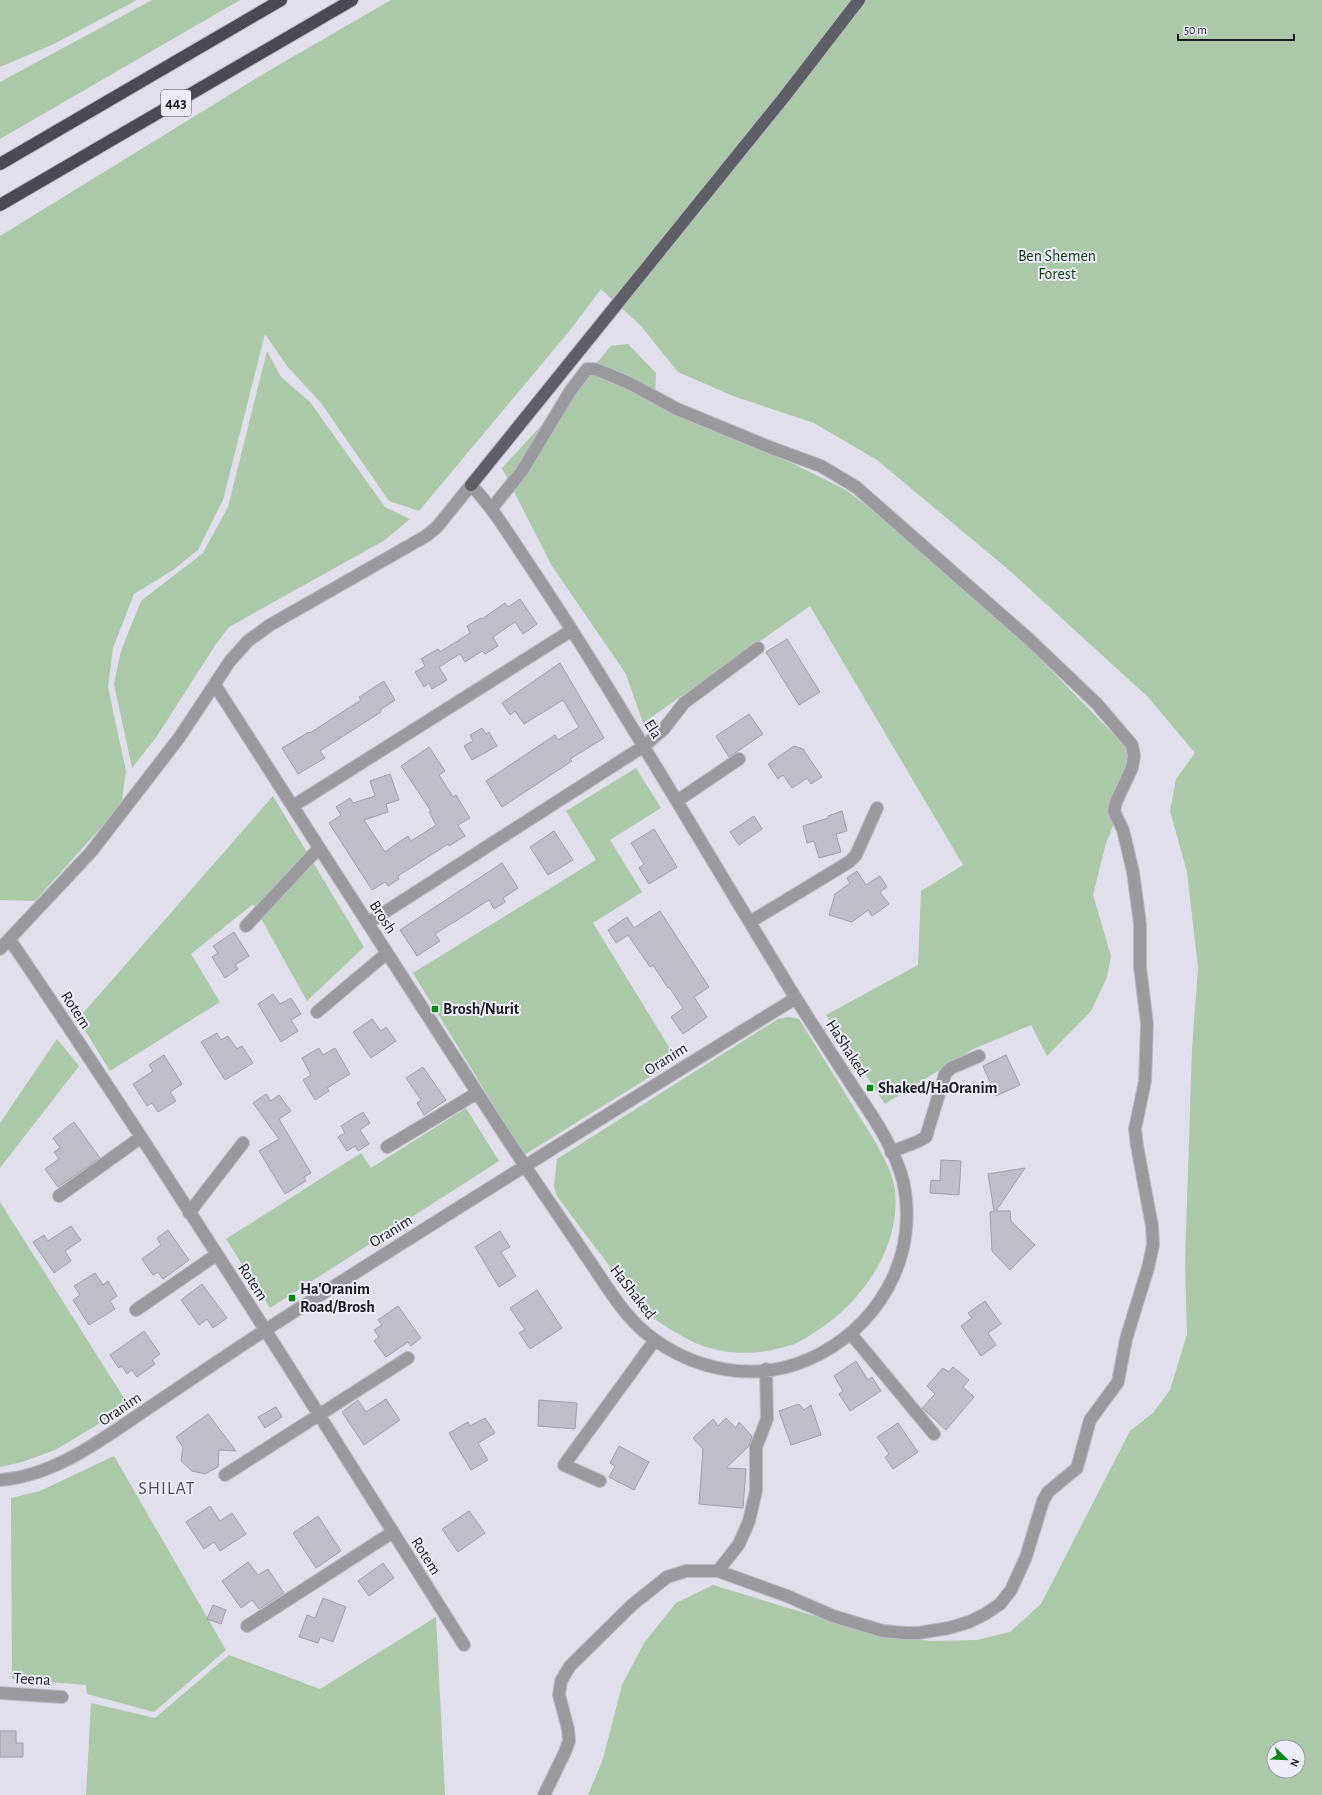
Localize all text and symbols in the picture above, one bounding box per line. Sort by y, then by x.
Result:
scale bar [1178,16,1294,42]
text: 50 m [1184,24,1207,36]
road number: 443 [161,90,191,116]
park label: Ben Shemen Forest [1018,248,1096,282]
street label: Ela [641,717,665,741]
street label: Brosh [367,898,399,936]
street label: Rotem [58,988,94,1032]
place label: Brosh/Nurit [443,1001,520,1017]
marker: Brosh/Nurit [430,1004,440,1014]
street label: HaShaked [823,1017,871,1079]
street label: Oranim [642,1040,690,1078]
place label: Shaked/HaOranim [878,1080,998,1096]
marker: Shaked/HaOranim [865,1083,875,1093]
street label: Oranim [367,1212,415,1250]
street label: Rotem [235,1260,271,1304]
street label: HaShaked [607,1262,659,1322]
place label: Ha'Oranim Road/Brosh [300,1281,375,1315]
marker: Ha'Oranim Road/Brosh [287,1293,297,1303]
street label: Oranim [96,1389,144,1429]
district label: SHILAT [138,1480,196,1498]
street label: Rotem [408,1534,444,1578]
street label: Teena [13,1670,51,1688]
north arrow [1266,1739,1306,1779]
text: N [1288,1757,1301,1768]

